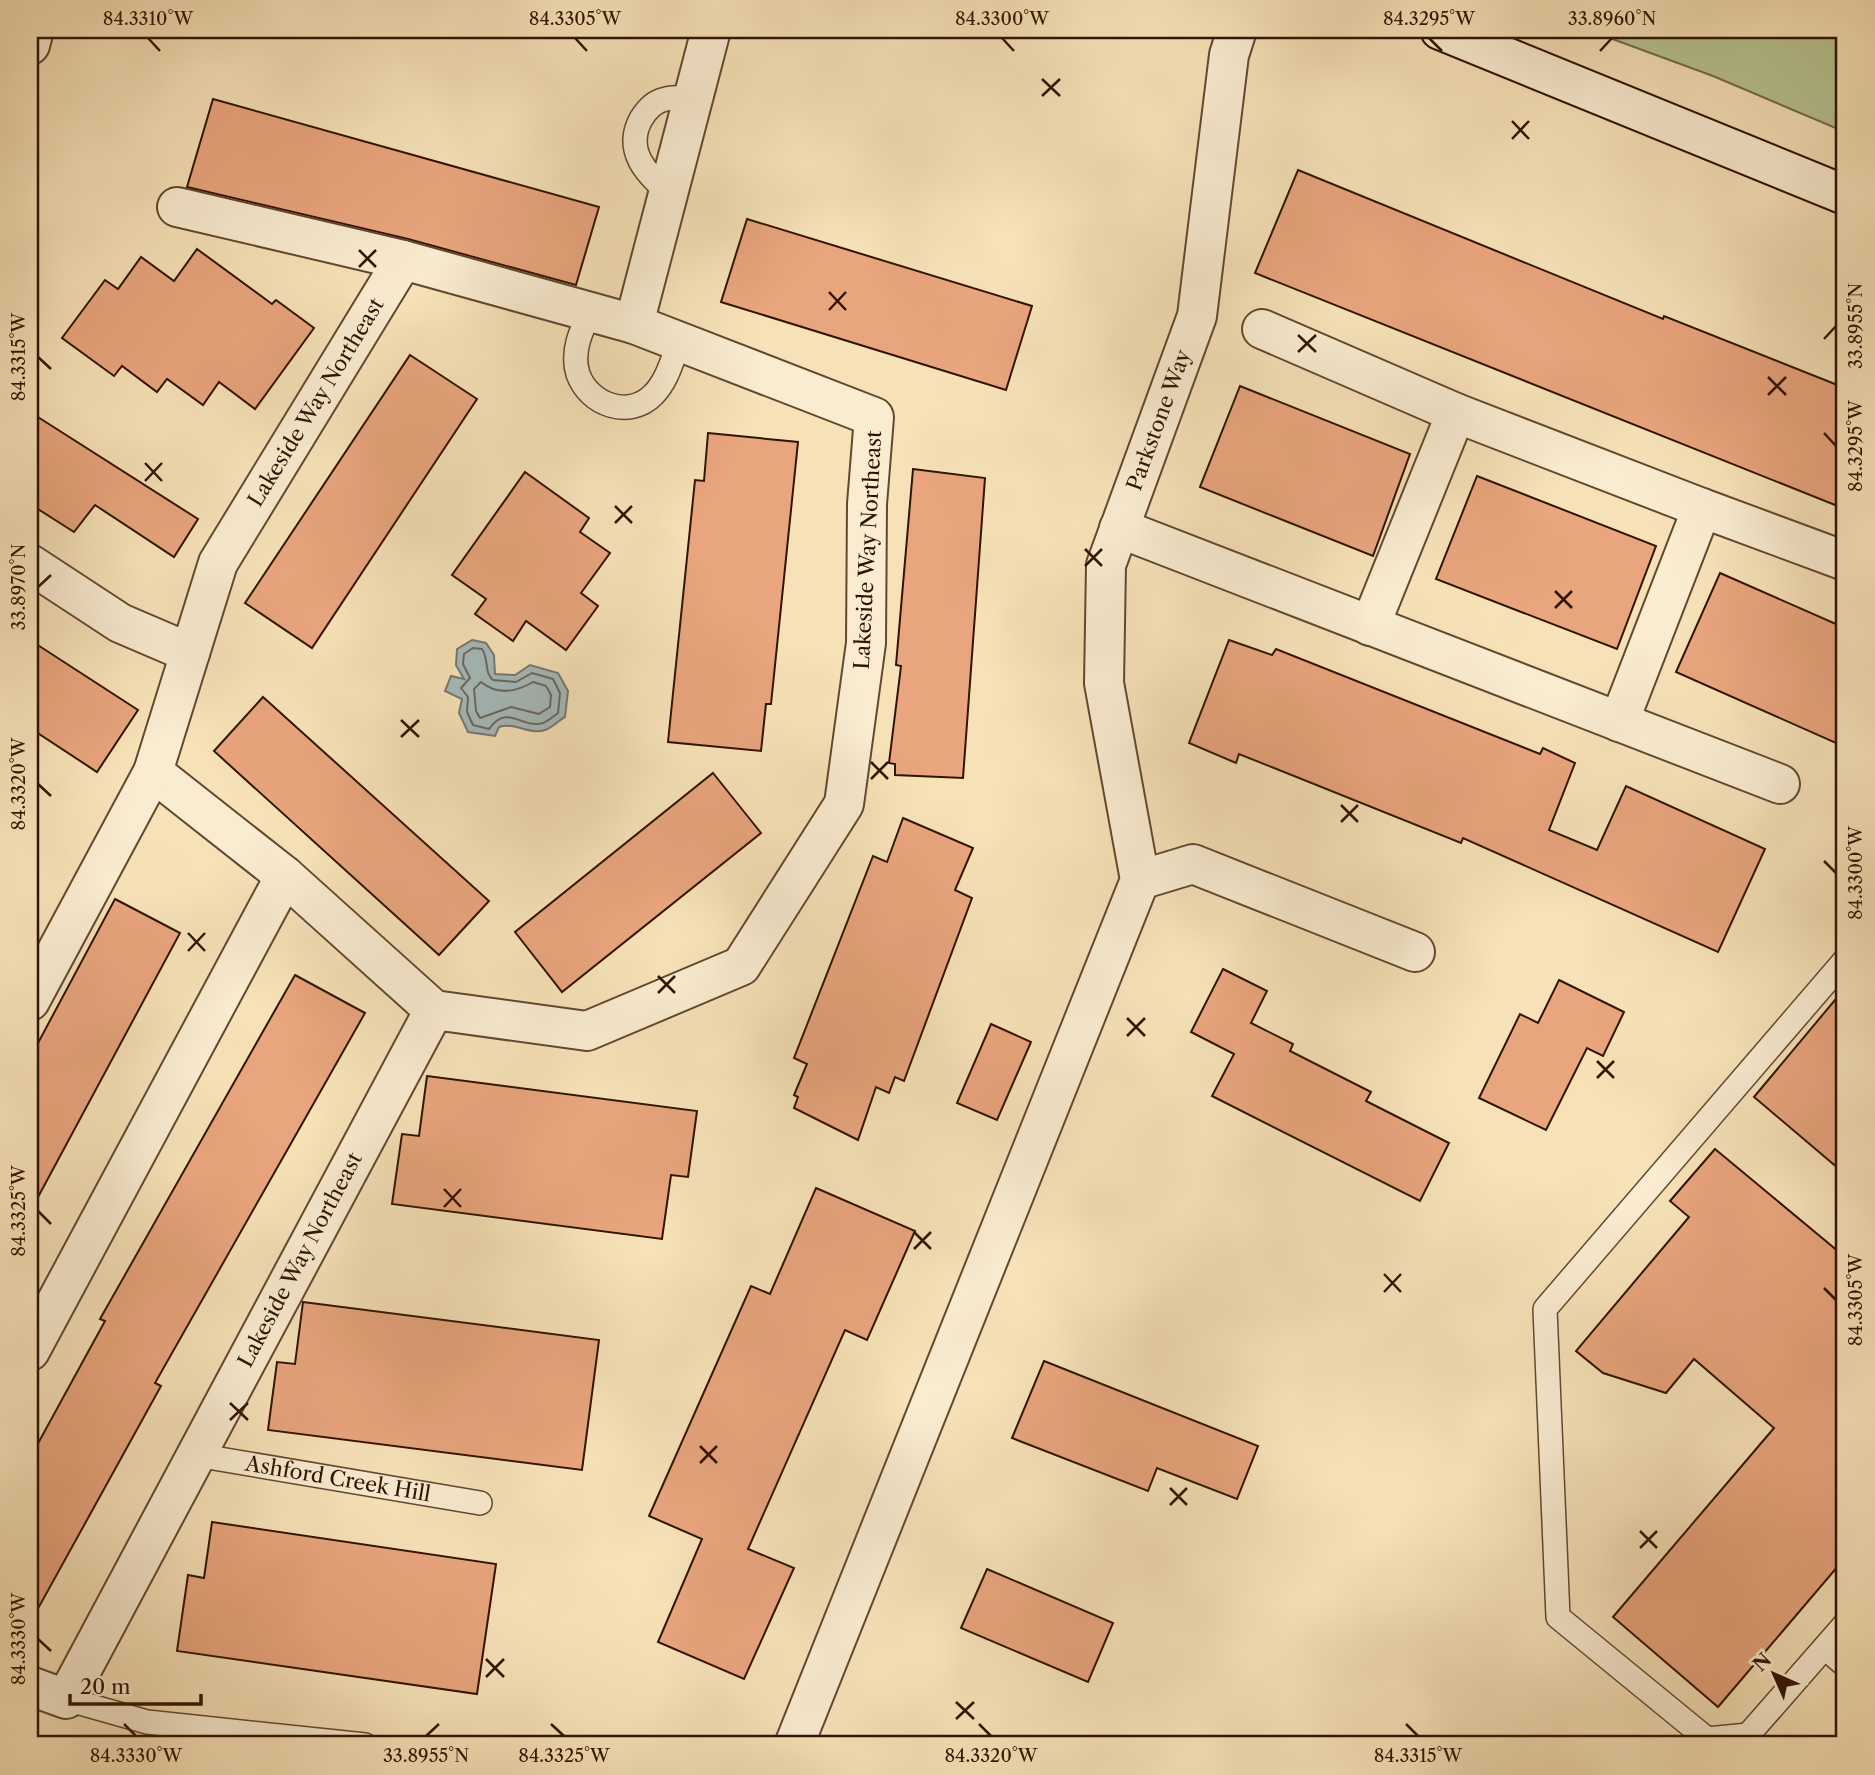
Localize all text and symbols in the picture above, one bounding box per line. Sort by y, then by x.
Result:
text: 84.3310°W [103,8,194,30]
text: 84.3305°W [529,8,623,30]
text: 84.3300°W [955,8,1050,30]
text: 84.3295°W [1383,8,1476,30]
text: 33.8960°N [1568,8,1656,30]
text: 33.8955°N [1845,283,1867,369]
street label: Lakeside Way Northeast [243,293,389,511]
text: 84.3315°W [8,311,30,401]
street label: Parkstone Way [1121,346,1196,494]
text: 84.3295°W [1845,399,1867,492]
street label: Lakeside Way Northeast [849,429,886,670]
text: 33.8970°N [8,543,30,630]
text: 84.3320°W [8,736,30,831]
text: 84.3300°W [1845,825,1867,920]
street label: Lakeside Way Northeast [232,1148,367,1371]
text: 84.3325°W [8,1164,30,1257]
text: 84.3305°W [1845,1252,1867,1346]
street label: Ashford Creek Hill [243,1450,433,1506]
text: 84.3330°W [8,1591,30,1685]
north arrow [1738,1638,1808,1708]
text: N [1748,1648,1776,1676]
scale bar [70,1663,201,1707]
text: 20 m [80,1674,131,1699]
text: 84.3330°W [90,1745,184,1767]
text: 33.8955°N [383,1745,469,1767]
text: 84.3325°W [518,1745,611,1767]
text: 84.3320°W [944,1745,1039,1767]
text: 84.3315°W [1374,1745,1464,1767]

